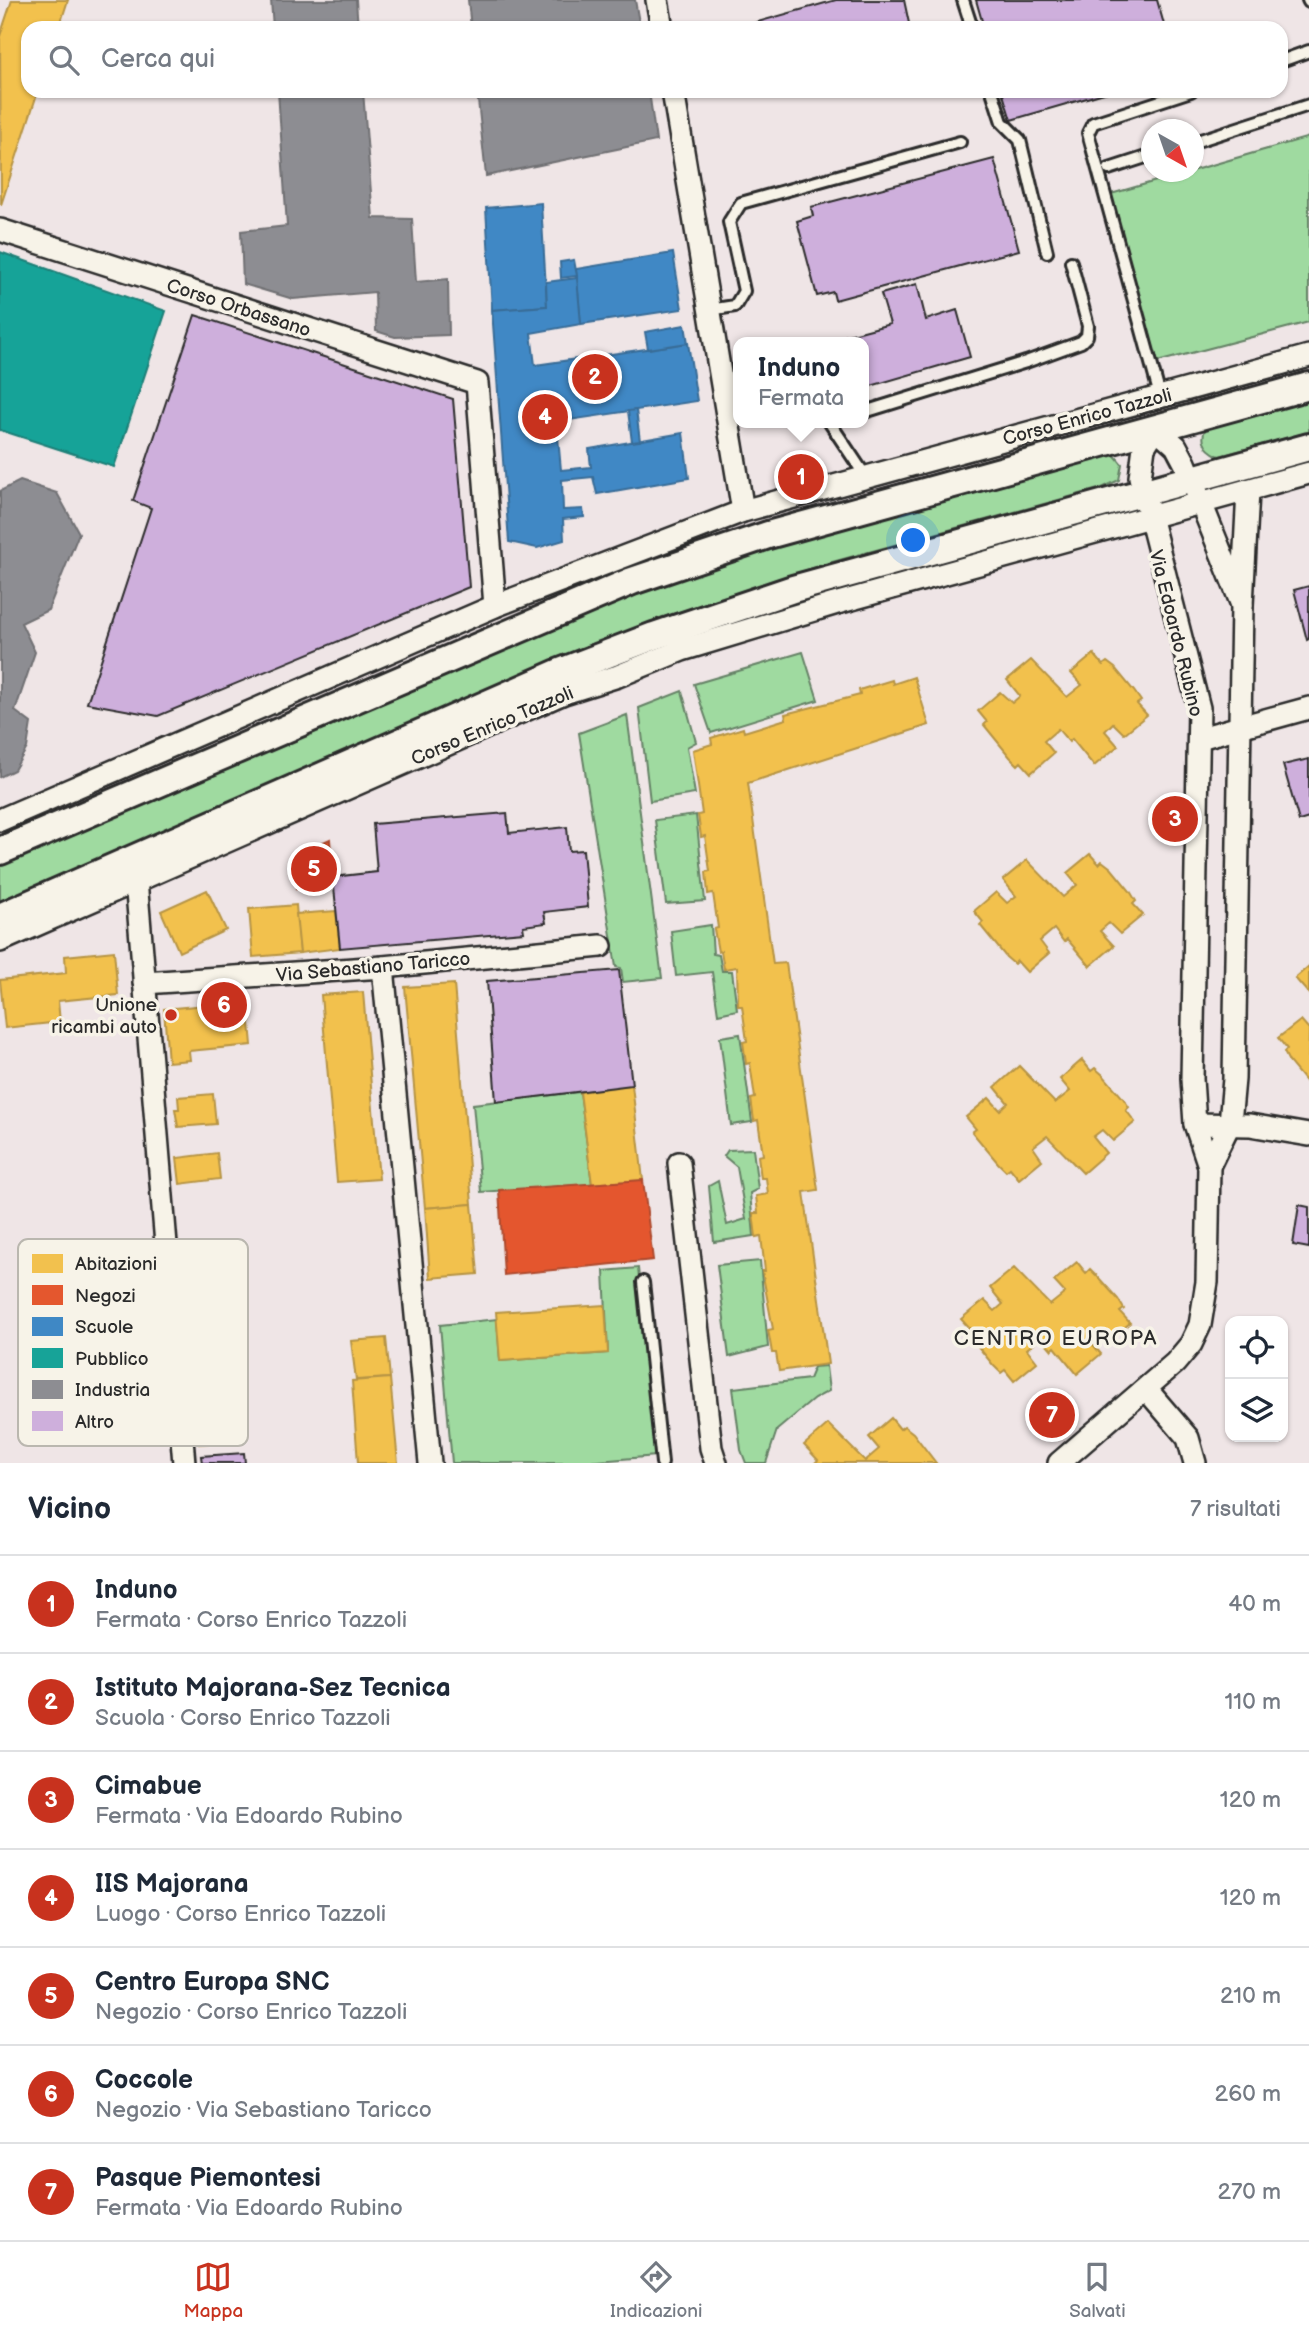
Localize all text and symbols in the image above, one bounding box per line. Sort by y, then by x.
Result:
search box [21,21,1288,98]
icon: search [45,41,83,79]
text: Cerca qui [101,44,215,75]
north arrow [1141,119,1204,182]
street label: Corso Orbassano [163,274,314,343]
popup [733,337,869,428]
pin: 2 [572,351,618,403]
text: Induno [758,353,840,384]
text: Fermata [758,384,844,412]
street label: Corso Enrico Tazzoli [1000,384,1174,451]
pin: 4 [522,391,568,443]
pin: 1 [778,451,824,503]
your location [896,523,930,557]
street label: Via Edoardo Rubino [1144,548,1207,719]
street label: Corso Enrico Tazzoli [408,682,577,771]
pin: 3 [1152,793,1198,845]
pin: 5 [291,843,337,895]
street label: Via Sebastiano Taricco [275,948,471,987]
pin: 6 [201,979,247,1031]
place label: Unione ricambi auto [51,994,157,1039]
marker: Unione ricambi auto [163,1007,179,1023]
legend [18,1239,248,1446]
text: Abitazioni [75,1253,157,1276]
text: Negozi [75,1285,136,1308]
text: Scuole [75,1316,133,1339]
map controls [1225,1316,1288,1442]
button: locate [1225,1316,1288,1379]
district label: CENTRO EUROPA [954,1326,1158,1351]
text: Pubblico [75,1348,149,1371]
text: Industria [75,1379,150,1402]
button: layers [1225,1379,1288,1442]
pin: 7 [1029,1389,1075,1441]
text: Altro [75,1411,114,1434]
text: Vicino [28,1491,111,1527]
text: 7 risultati [1190,1495,1281,1523]
text: Induno [95,1575,177,1606]
text: 1 [46,1590,56,1618]
text: 40 m [1228,1590,1281,1618]
text: Fermata · Corso Enrico Tazzoli [95,1606,407,1634]
text: Istituto Majorana-Sez Tecnica [95,1673,451,1704]
text: 2 [44,1688,58,1716]
text: 110 m [1224,1688,1281,1716]
text: Scuola · Corso Enrico Tazzoli [95,1704,391,1732]
text: Cimabue [95,1771,202,1802]
text: 3 [44,1786,58,1814]
text: 120 m [1220,1786,1281,1814]
text: Fermata · Via Edoardo Rubino [95,1802,403,1830]
text: IIS Majorana [95,1869,249,1900]
text: 4 [44,1884,58,1912]
text: 120 m [1220,1884,1281,1912]
text: Luogo · Corso Enrico Tazzoli [95,1900,386,1928]
text: Centro Europa SNC [95,1967,329,1998]
text: 5 [44,1982,58,2010]
text: 210 m [1220,1982,1281,2010]
text: Negozio · Corso Enrico Tazzoli [95,1998,407,2026]
text: Coccole [95,2065,193,2096]
text: 6 [44,2080,58,2108]
text: 260 m [1215,2080,1281,2108]
text: Negozio · Via Sebastiano Taricco [95,2096,432,2124]
text: Pasque Piemontesi [95,2163,321,2194]
text: 7 [45,2178,57,2206]
text: 270 m [1217,2178,1281,2206]
text: Fermata · Via Edoardo Rubino [95,2194,403,2222]
tab: Mappa [183,2258,243,2323]
tab: Indicazioni [610,2258,702,2323]
tab: Salvati [1069,2258,1126,2323]

